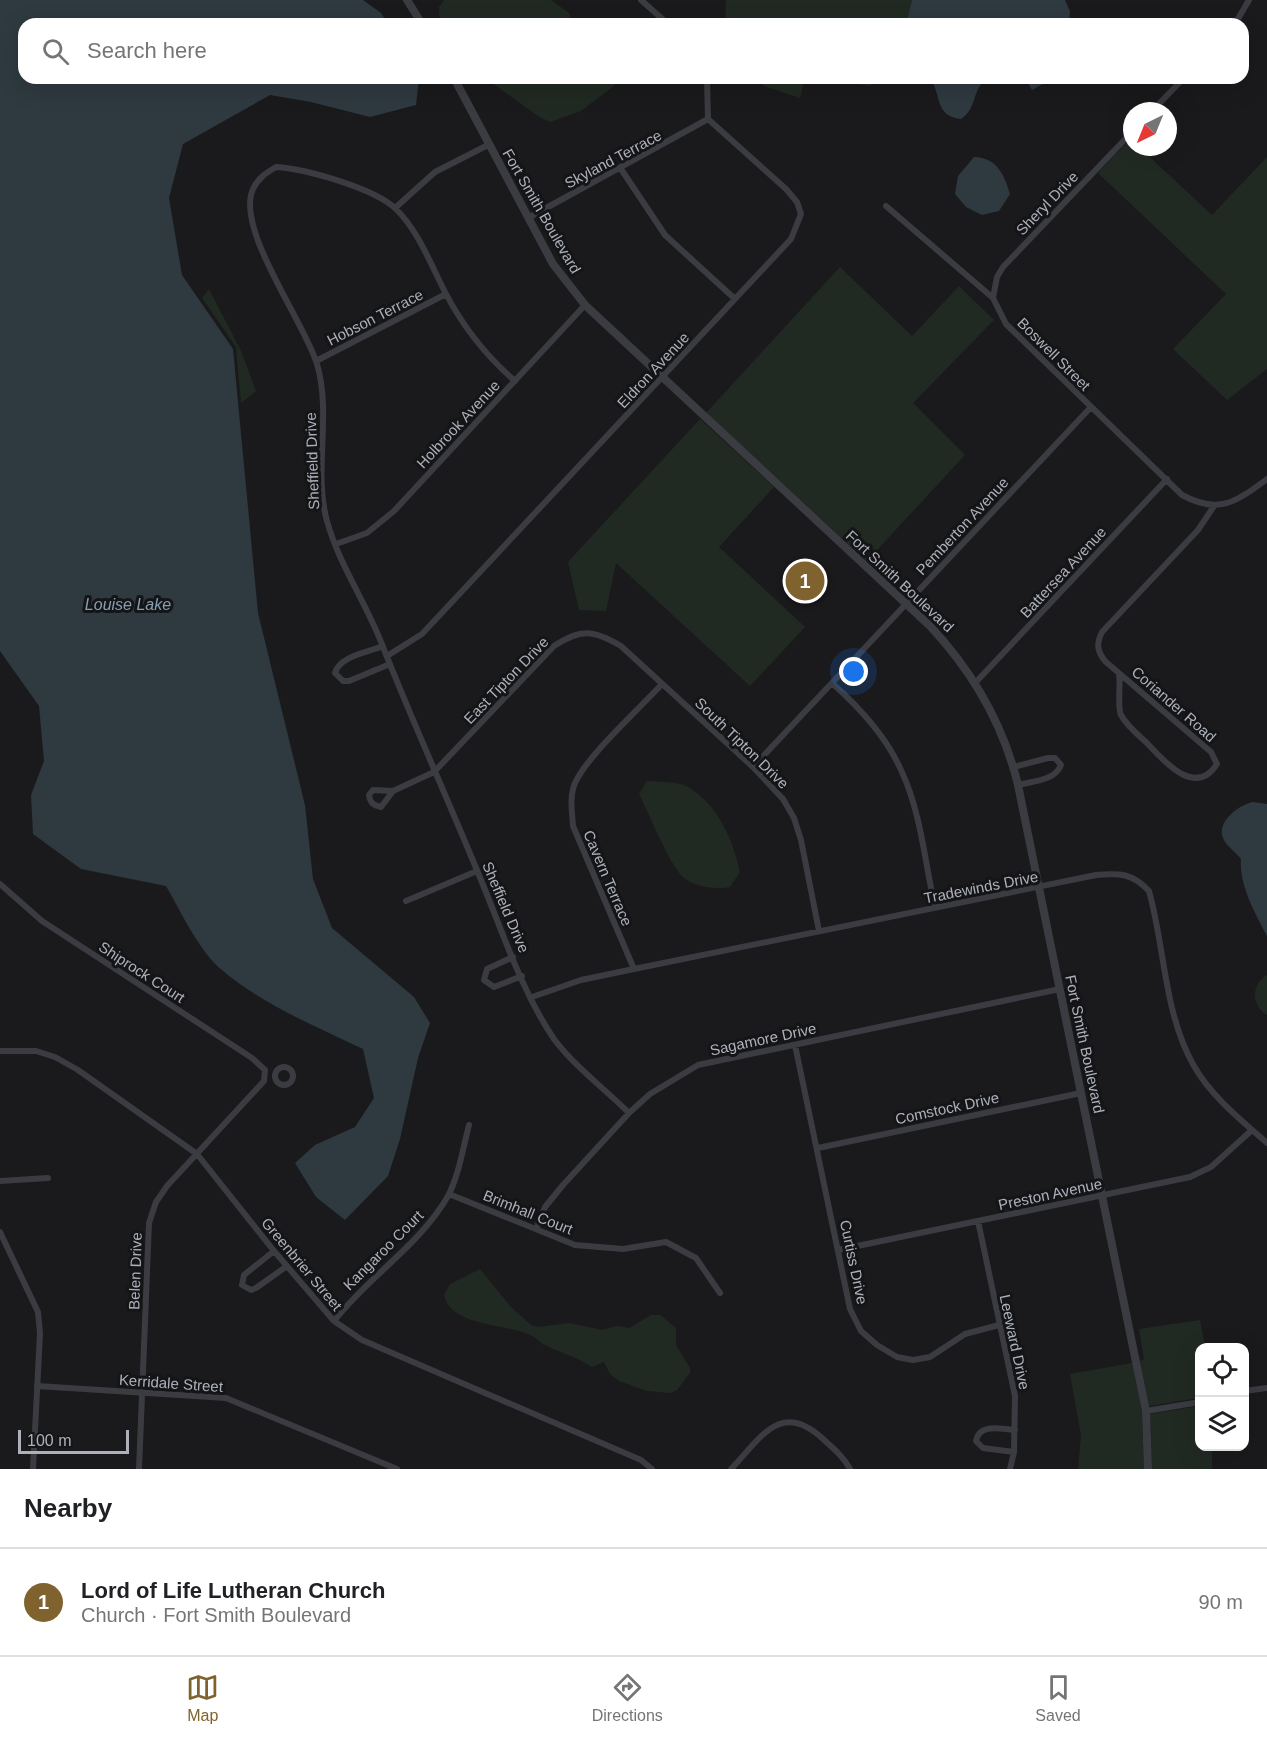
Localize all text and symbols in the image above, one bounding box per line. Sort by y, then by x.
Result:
search box [18,18,1249,84]
icon: search [39,35,72,68]
text: Search here [87,38,207,63]
north arrow [1123,102,1177,156]
street label: Skyland Terrace [562,126,664,192]
street label: Fort Smith Boulevard [499,146,585,276]
street label: Sheryl Drive [1013,168,1081,238]
street label: Hobson Terrace [324,285,426,349]
street label: Boswell Street [1014,314,1094,394]
street label: Eldron Avenue [614,329,692,411]
street label: Holbrook Avenue [413,377,503,471]
street label: Sheffield Drive [302,412,322,510]
street label: Pemberton Avenue [912,474,1012,578]
street label: Battersea Avenue [1016,523,1110,621]
street label: Fort Smith Boulevard [843,527,957,635]
pin: 1 [786,558,824,604]
water label: Louise Lake [85,596,171,613]
street label: East Tipton Drive [460,633,552,727]
your location [839,657,868,686]
street label: Coriander Road [1128,663,1220,745]
street label: South Tipton Drive [692,694,792,792]
street label: Cavern Terrace [580,828,636,928]
street label: Sheffield Drive [479,859,533,955]
street label: Tradewinds Drive [922,868,1040,906]
street label: Shiprock Court [96,938,189,1007]
street label: Fort Smith Boulevard [1062,973,1108,1115]
street label: Sagamore Drive [708,1019,818,1059]
street label: Comstock Drive [893,1089,1001,1127]
street label: Preston Avenue [997,1175,1103,1213]
street label: Brimhall Court [481,1186,576,1238]
street label: Kangaroo Court [340,1206,427,1293]
street label: Greenbrier Street [258,1214,346,1314]
street label: Curtiss Drive [837,1218,871,1306]
street label: Belen Drive [125,1232,145,1310]
street label: Leeward Drive [997,1293,1033,1391]
map controls [1195,1343,1249,1451]
button: locate [1195,1343,1249,1397]
street label: Kerridale Street [118,1371,224,1395]
button: layers [1195,1397,1249,1451]
scale bar [18,1427,129,1454]
text: 100 m [27,1432,71,1449]
text: Nearby [24,1493,112,1523]
text: Lord of Life Lutheran Church [81,1578,385,1603]
text: 1 [38,1591,49,1613]
text: 90 m [1199,1591,1243,1613]
text: Church · Fort Smith Boulevard [81,1604,351,1626]
tab: Map [186,1671,219,1725]
tab: Directions [592,1671,663,1725]
tab: Saved [1035,1671,1081,1725]

